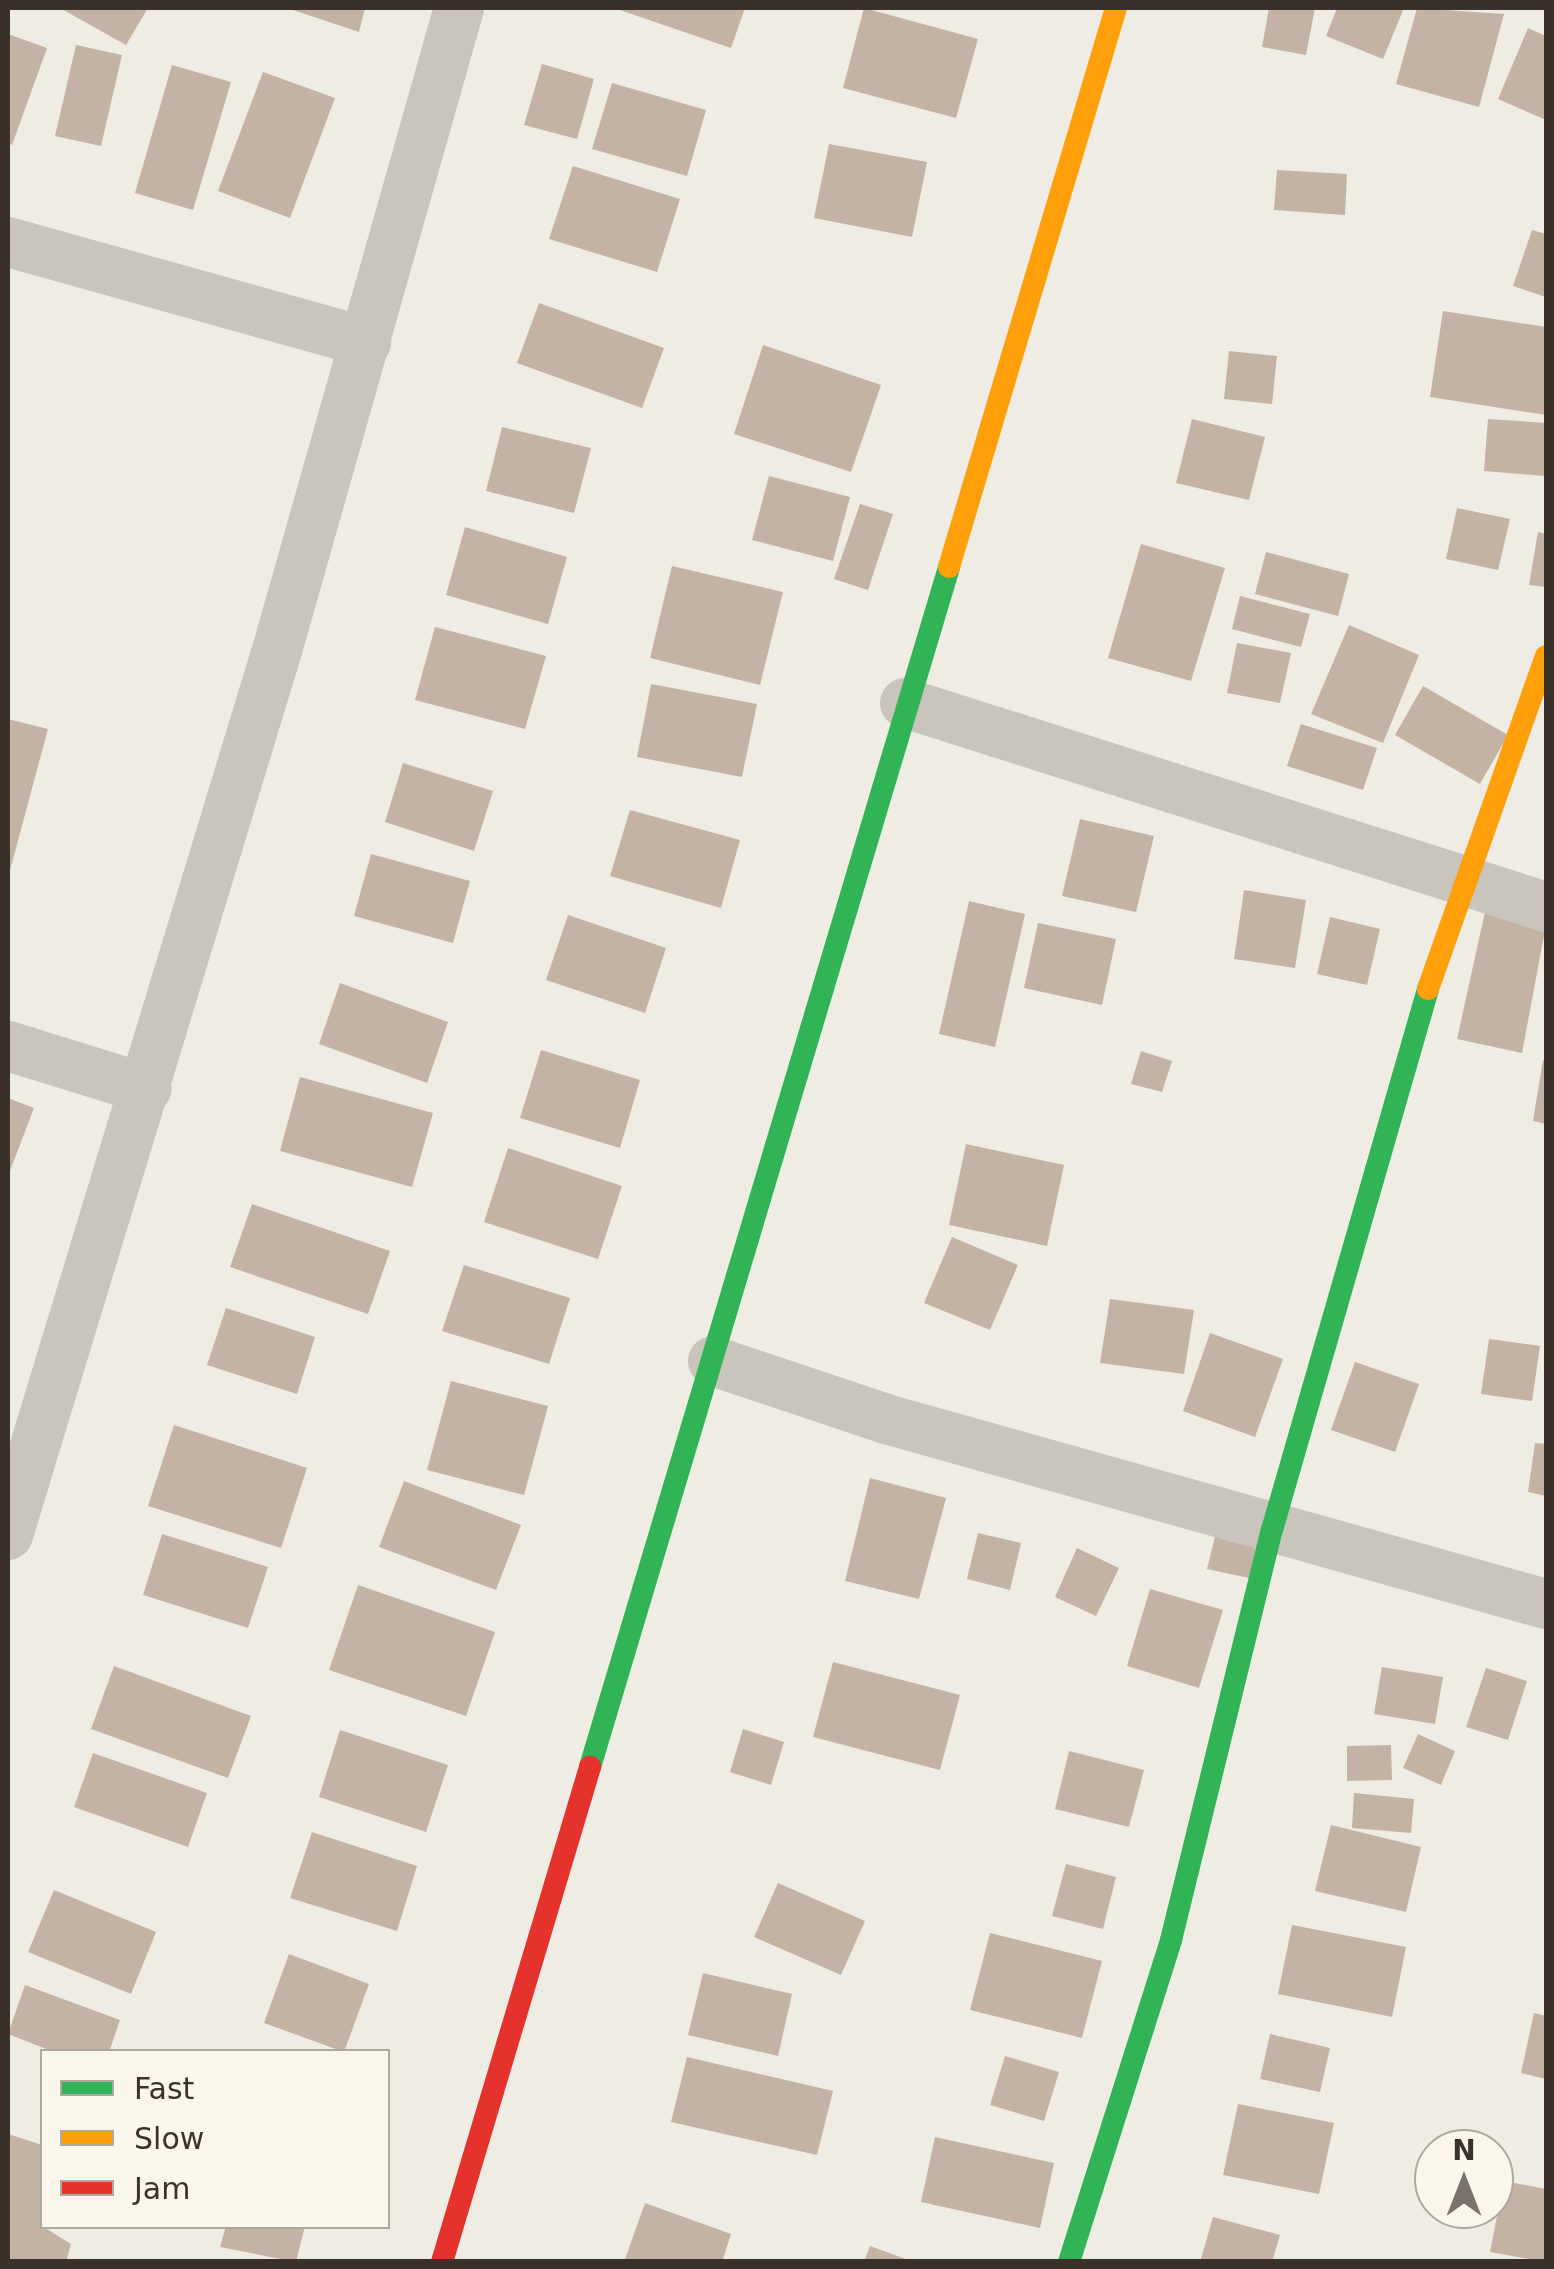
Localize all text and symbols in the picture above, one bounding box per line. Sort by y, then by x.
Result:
legend [40,2049,390,2229]
text: Fast [134,2071,194,2106]
text: Slow [134,2121,204,2156]
north arrow [1414,2129,1514,2229]
text: N [1452,2134,1476,2167]
text: Jam [134,2171,190,2206]

